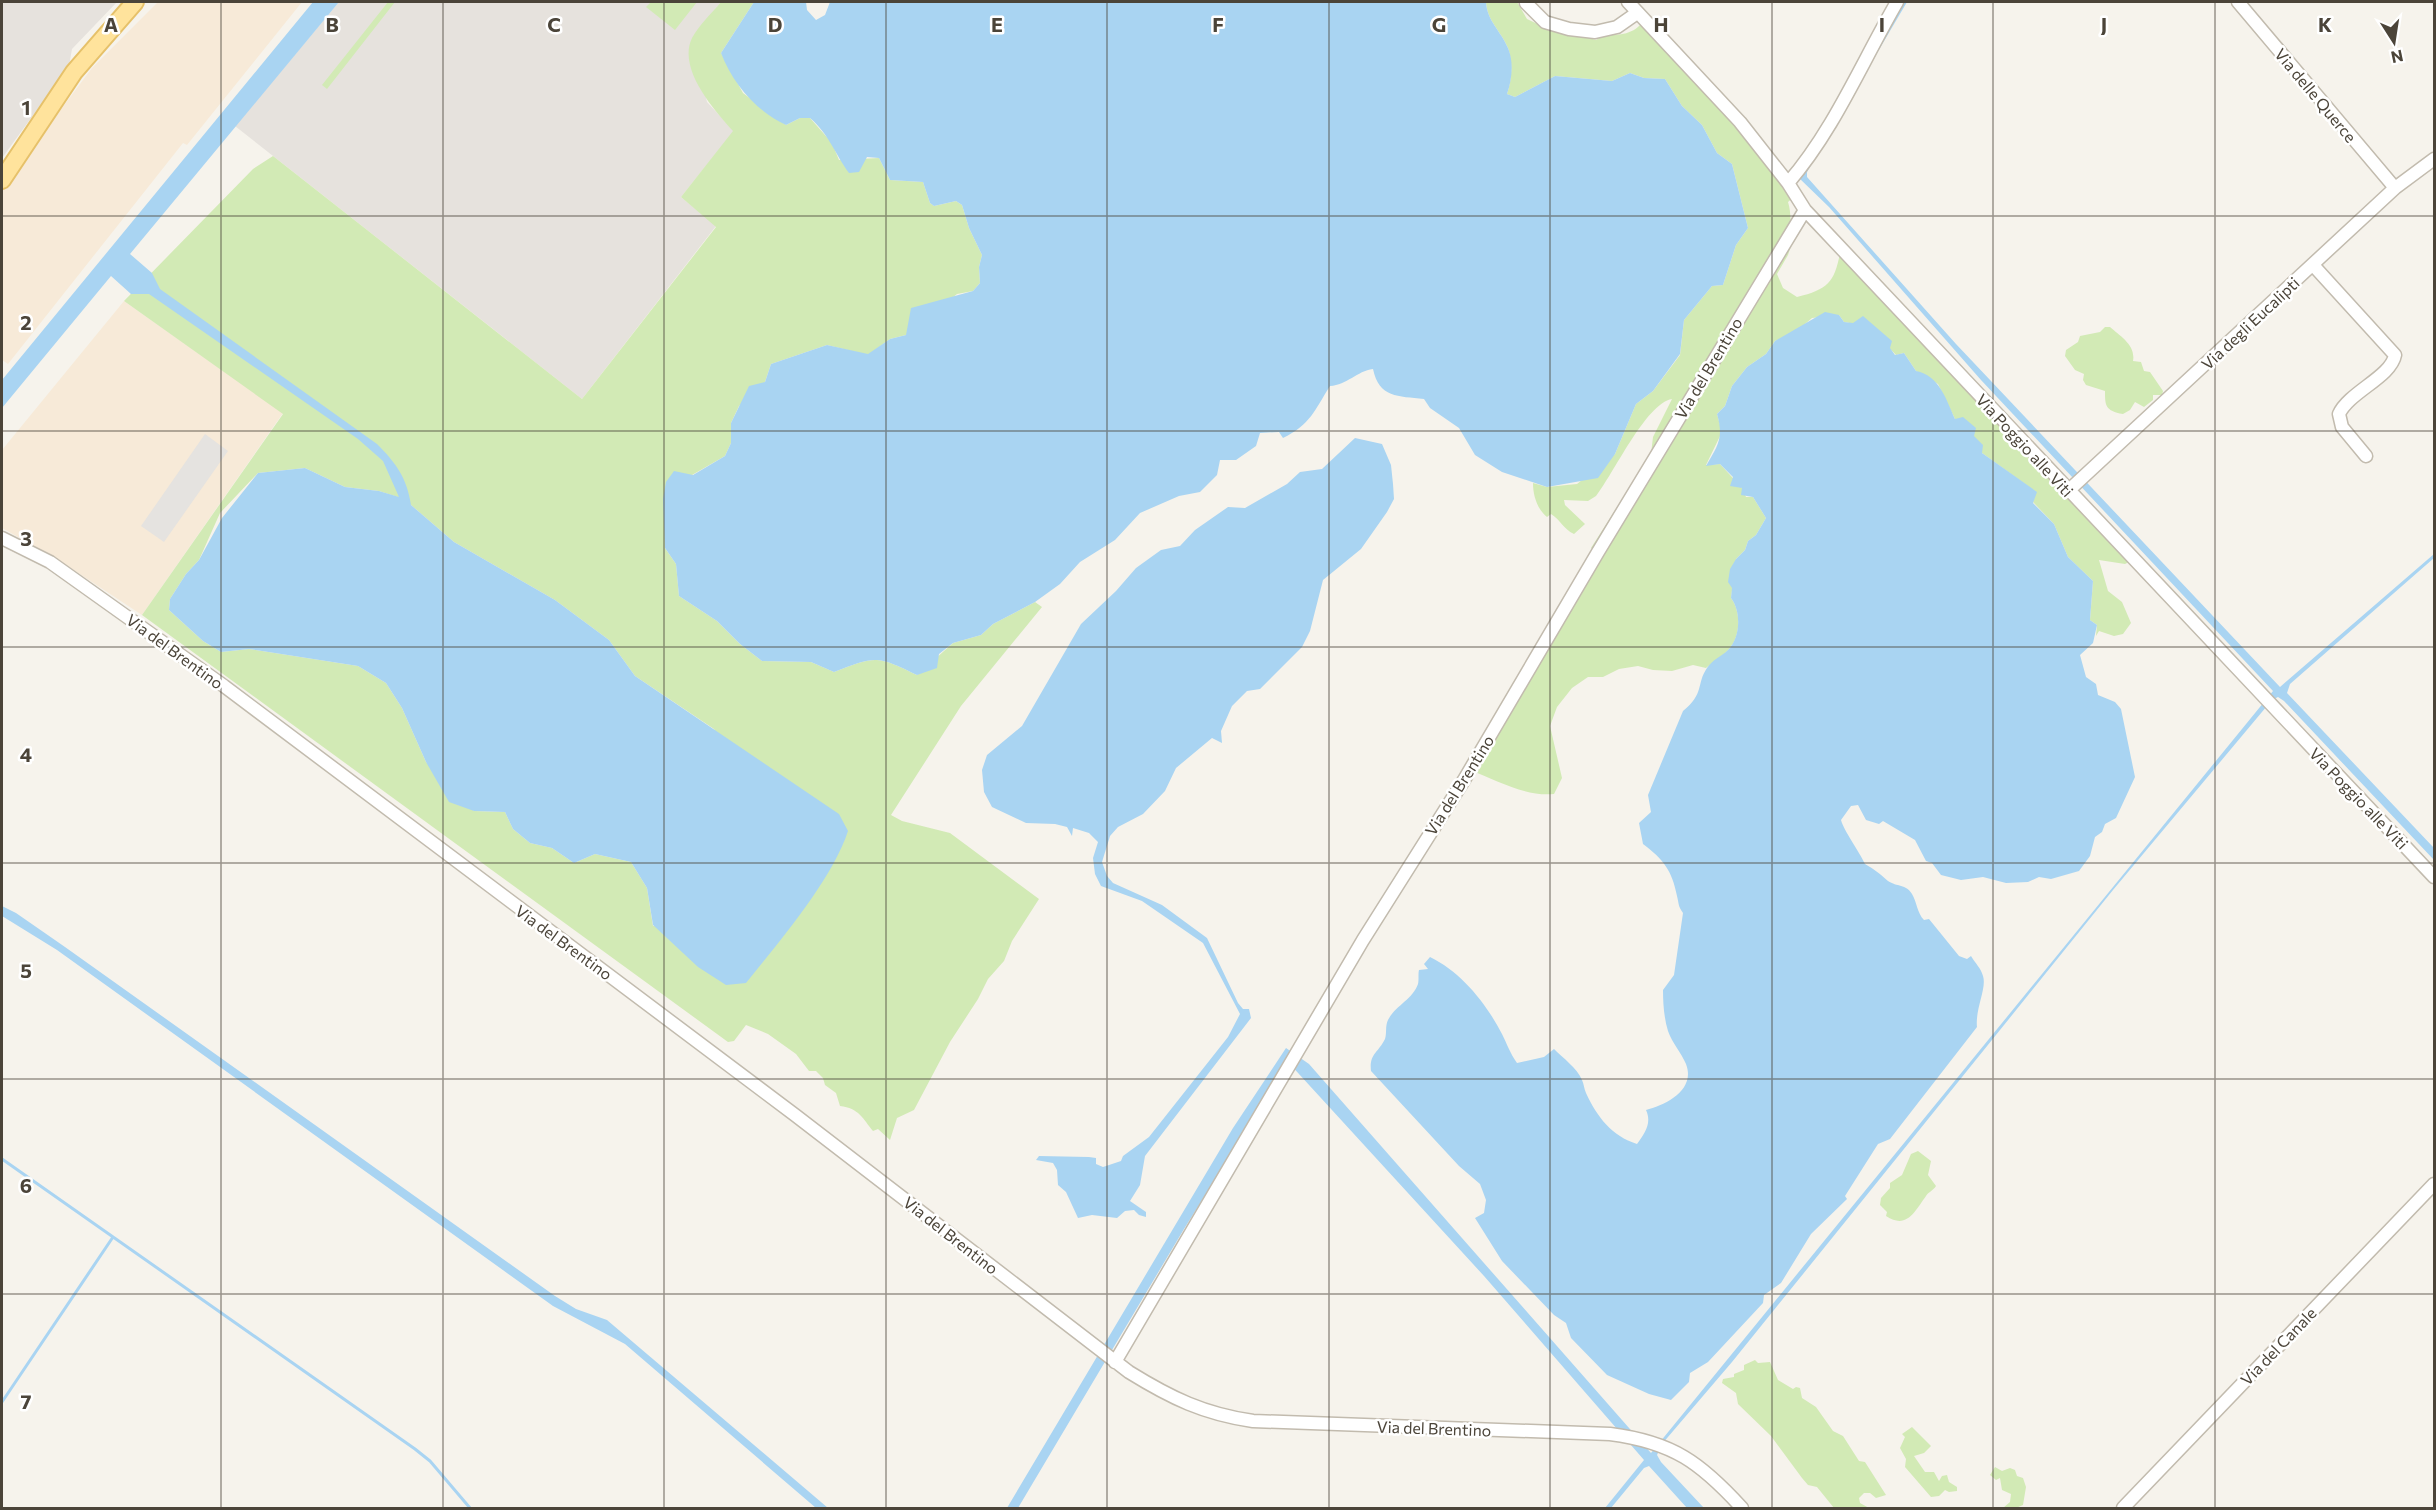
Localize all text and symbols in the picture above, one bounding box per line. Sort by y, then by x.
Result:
text: A [104,12,118,36]
text: B [325,12,339,36]
text: C [547,12,561,36]
text: D [768,12,782,36]
text: E [991,12,1003,36]
text: F [1212,12,1224,36]
text: G [1432,12,1446,36]
text: H [1654,12,1669,36]
text: I [1879,12,1885,36]
text: J [2101,12,2107,36]
text: K [2318,12,2332,36]
north arrow [2364,12,2424,72]
street label: Via delle Querce [2271,44,2361,146]
text: N [2389,47,2405,68]
text: 1 [21,95,31,119]
street label: Via degli Eucalipti [2197,273,2303,373]
text: 2 [20,310,32,334]
street label: Via del Brentino [1670,314,1746,422]
street label: Via Poggio alle Viti [1972,390,2078,500]
text: 3 [20,526,32,550]
street label: Via del Brentino [123,610,227,692]
street label: Via del Brentino [1421,731,1497,839]
text: 4 [20,742,32,766]
street label: Via Poggio alle Viti [2306,743,2412,853]
street label: Via del Brentino [512,901,616,983]
text: 5 [20,958,32,982]
text: 6 [20,1173,32,1197]
street label: Via del Brentino [900,1192,1002,1278]
street label: Via del Canale [2236,1303,2320,1389]
text: 7 [21,1389,32,1413]
street label: Via del Brentino [1376,1417,1492,1439]

